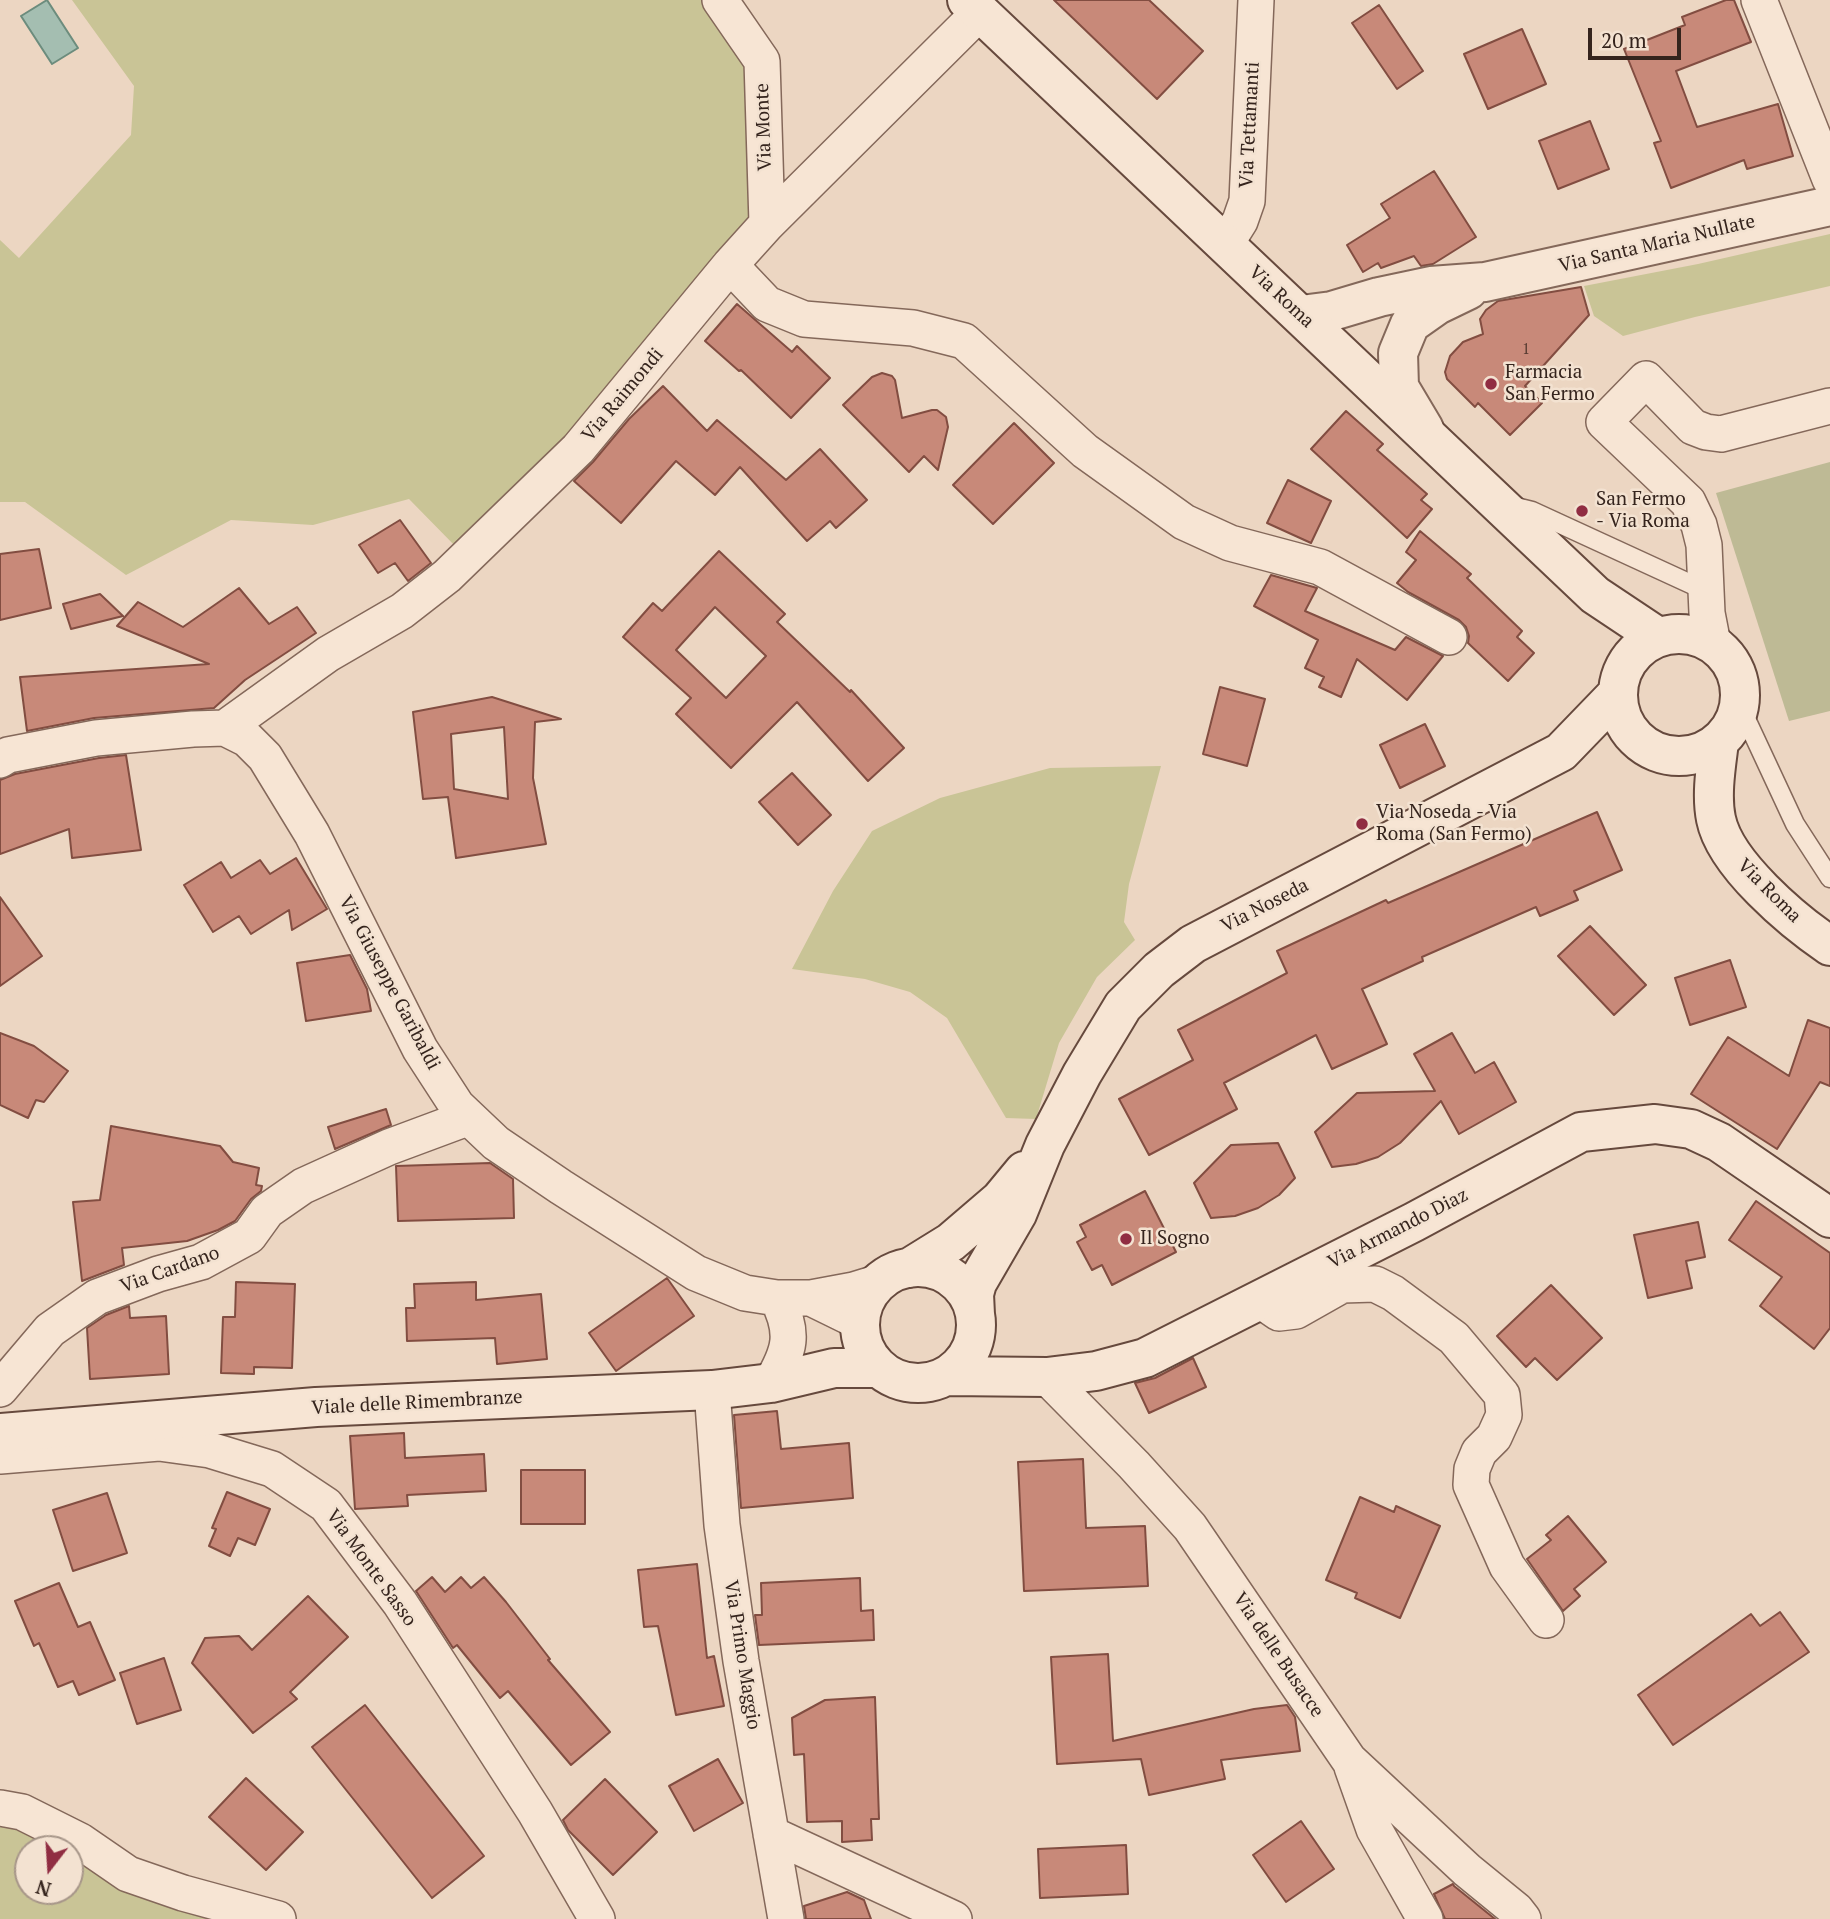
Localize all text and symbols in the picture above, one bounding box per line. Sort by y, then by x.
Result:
scale bar [1592,14,1685,58]
text: 20 m [1601,26,1647,54]
street label: Via Tettamanti [1235,61,1265,189]
street label: Via Monte [751,83,777,171]
street label: Via Santa Maria Nullate [1557,210,1757,278]
street label: Via Roma [1244,261,1318,333]
house number: 1 [1522,339,1530,359]
street label: Via Raimondi [577,344,669,446]
place label: Farmacia San Fermo [1505,362,1595,406]
marker: Farmacia San Fermo [1483,376,1499,392]
place label: San Fermo - Via Roma [1596,489,1690,533]
marker: San Fermo - Via Roma [1574,503,1590,519]
place label: Via Noseda - Via Roma (San Fermo) [1376,802,1532,846]
marker: Via Noseda - Via Roma (San Fermo) [1354,816,1370,832]
street label: Via Roma [1732,854,1806,928]
street label: Via Noseda [1217,874,1313,938]
street label: Via Giuseppe Garibaldi [333,892,445,1074]
street label: Via Armando Diaz [1324,1184,1472,1274]
place label: Il Sogno [1140,1228,1210,1250]
marker: Il Sogno [1118,1231,1134,1247]
street label: Via Cardano [117,1242,223,1298]
street label: Viale delle Rimembranze [311,1386,523,1420]
street label: Via Monte Sasso [321,1505,421,1631]
street label: Via Primo Maggio [719,1579,765,1731]
street label: Via delle Busacce [1228,1588,1328,1722]
north arrow [14,1835,84,1905]
text: N [33,1875,54,1903]

